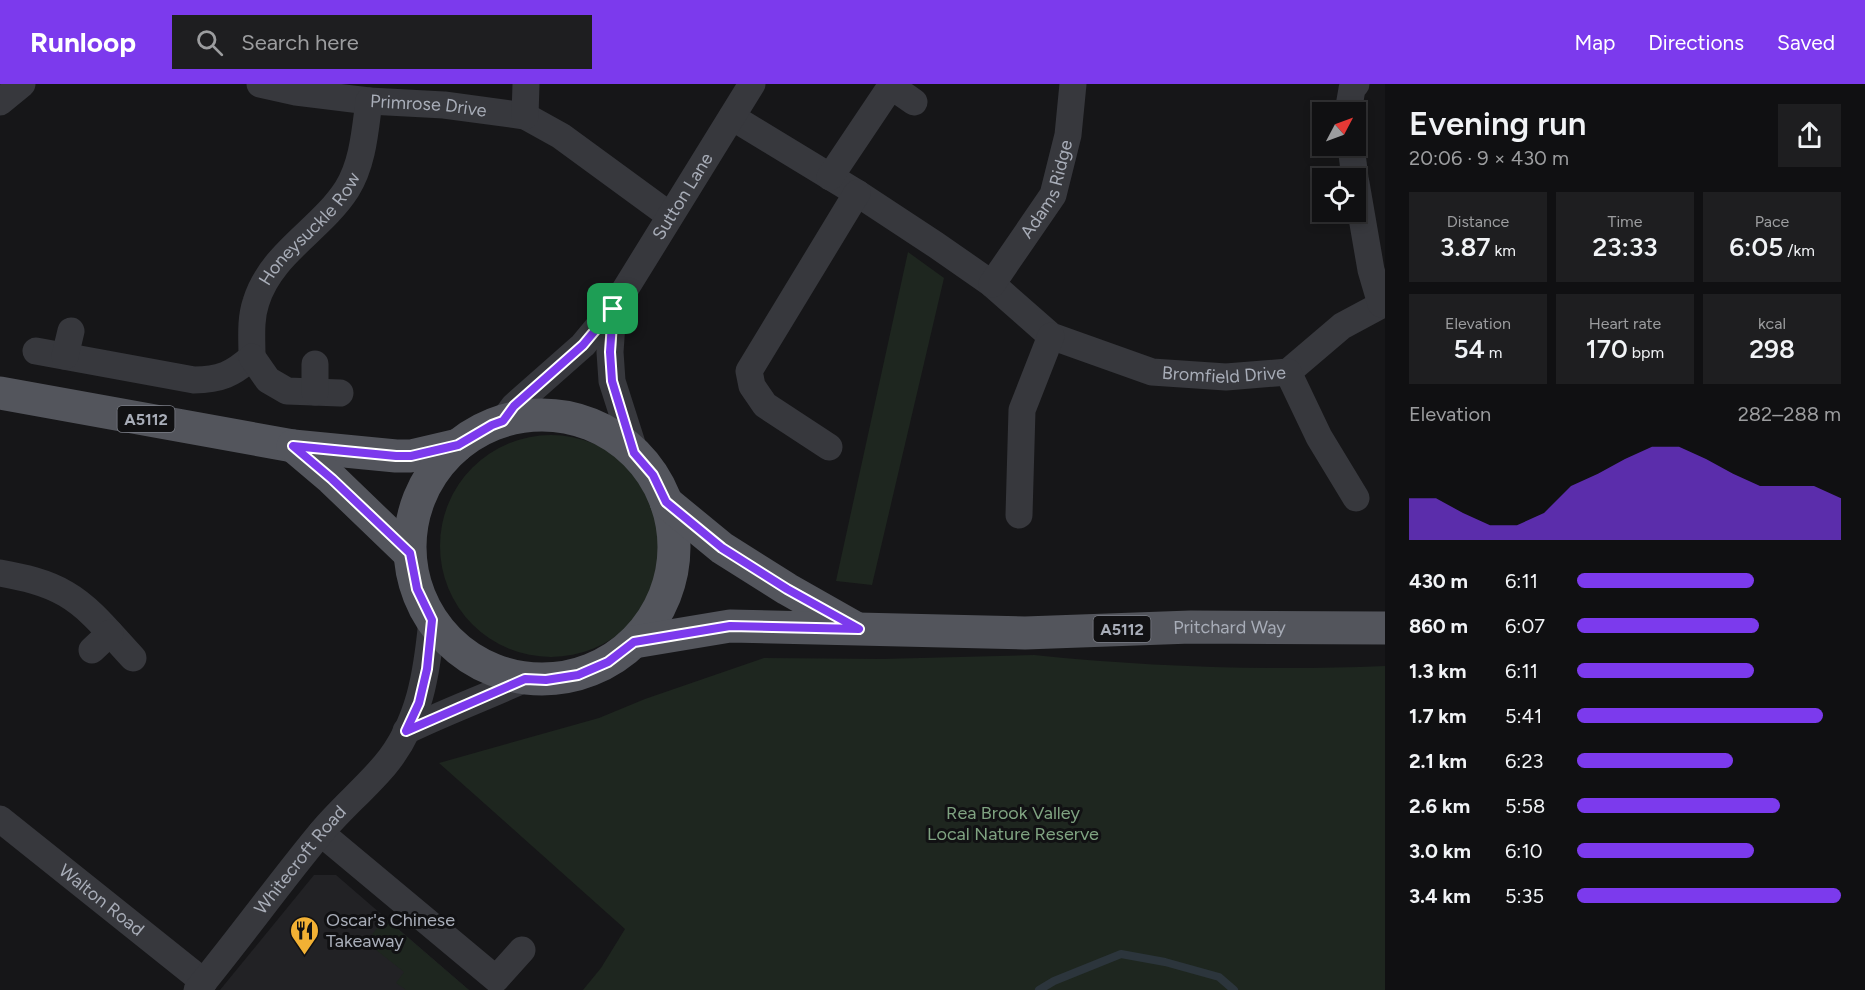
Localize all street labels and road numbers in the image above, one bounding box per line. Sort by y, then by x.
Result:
street label: Primrose Drive [370,90,488,122]
street label: Adams Ridge [1016,138,1077,243]
street label: Sutton Lane [647,149,718,244]
street label: Honeysuckle Row [254,169,365,289]
street label: Bromfield Drive [1161,361,1287,388]
road number: A5112 [118,406,174,432]
road number: A5112 [1094,616,1150,642]
street label: Pritchard Way [1173,616,1286,639]
street label: Whitecroft Road [250,801,351,919]
street label: Walton Road [54,859,149,941]

